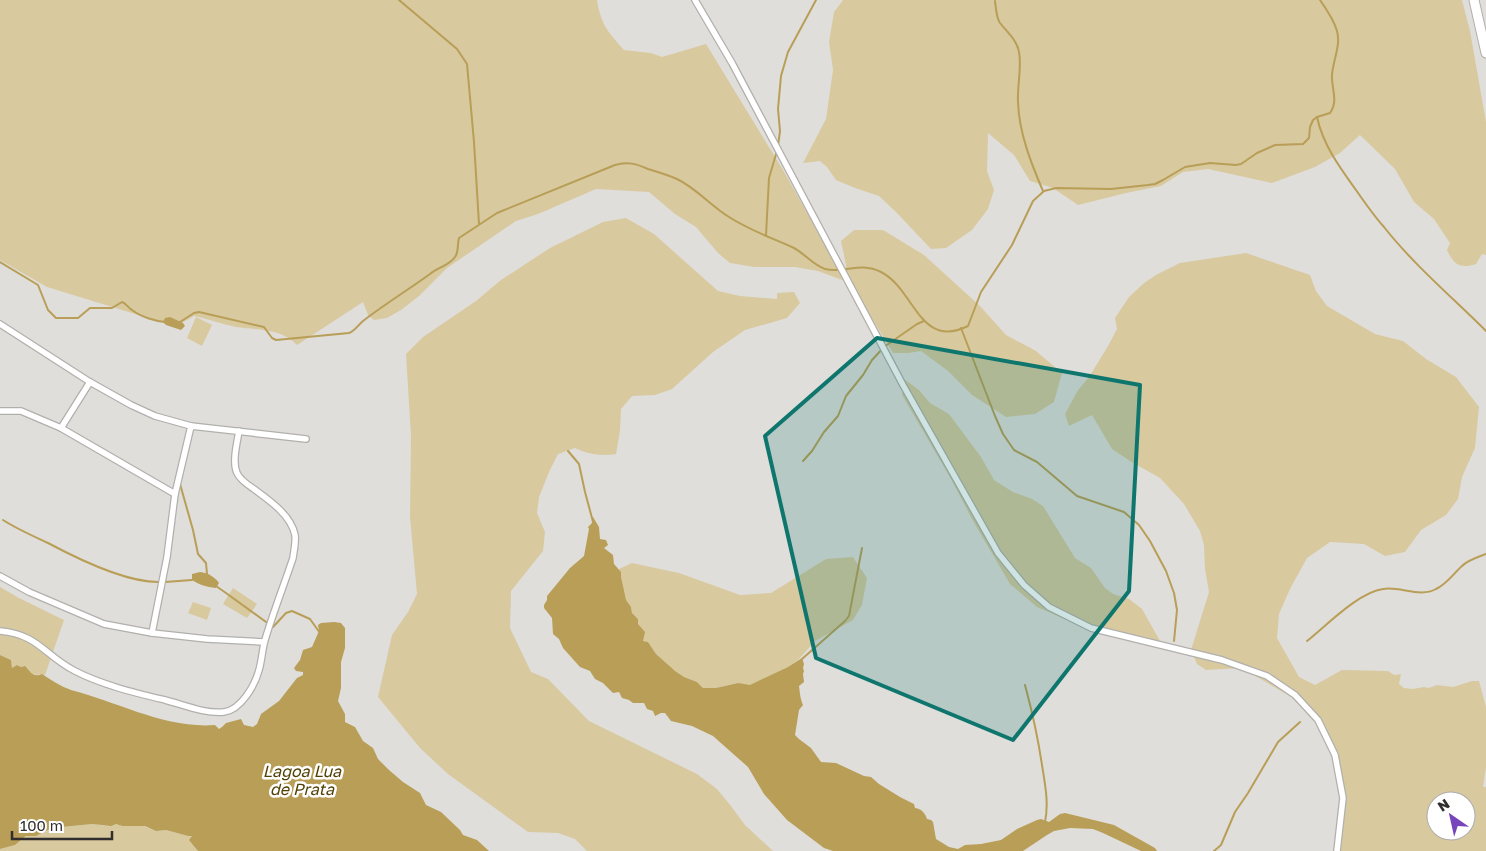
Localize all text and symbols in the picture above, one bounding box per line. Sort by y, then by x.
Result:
water label: Lagoa Lua de Prata [263,761,342,799]
north arrow [1426,791,1476,841]
text: N [1434,795,1453,815]
scale bar [12,808,112,840]
text: 100 m [20,816,63,834]

